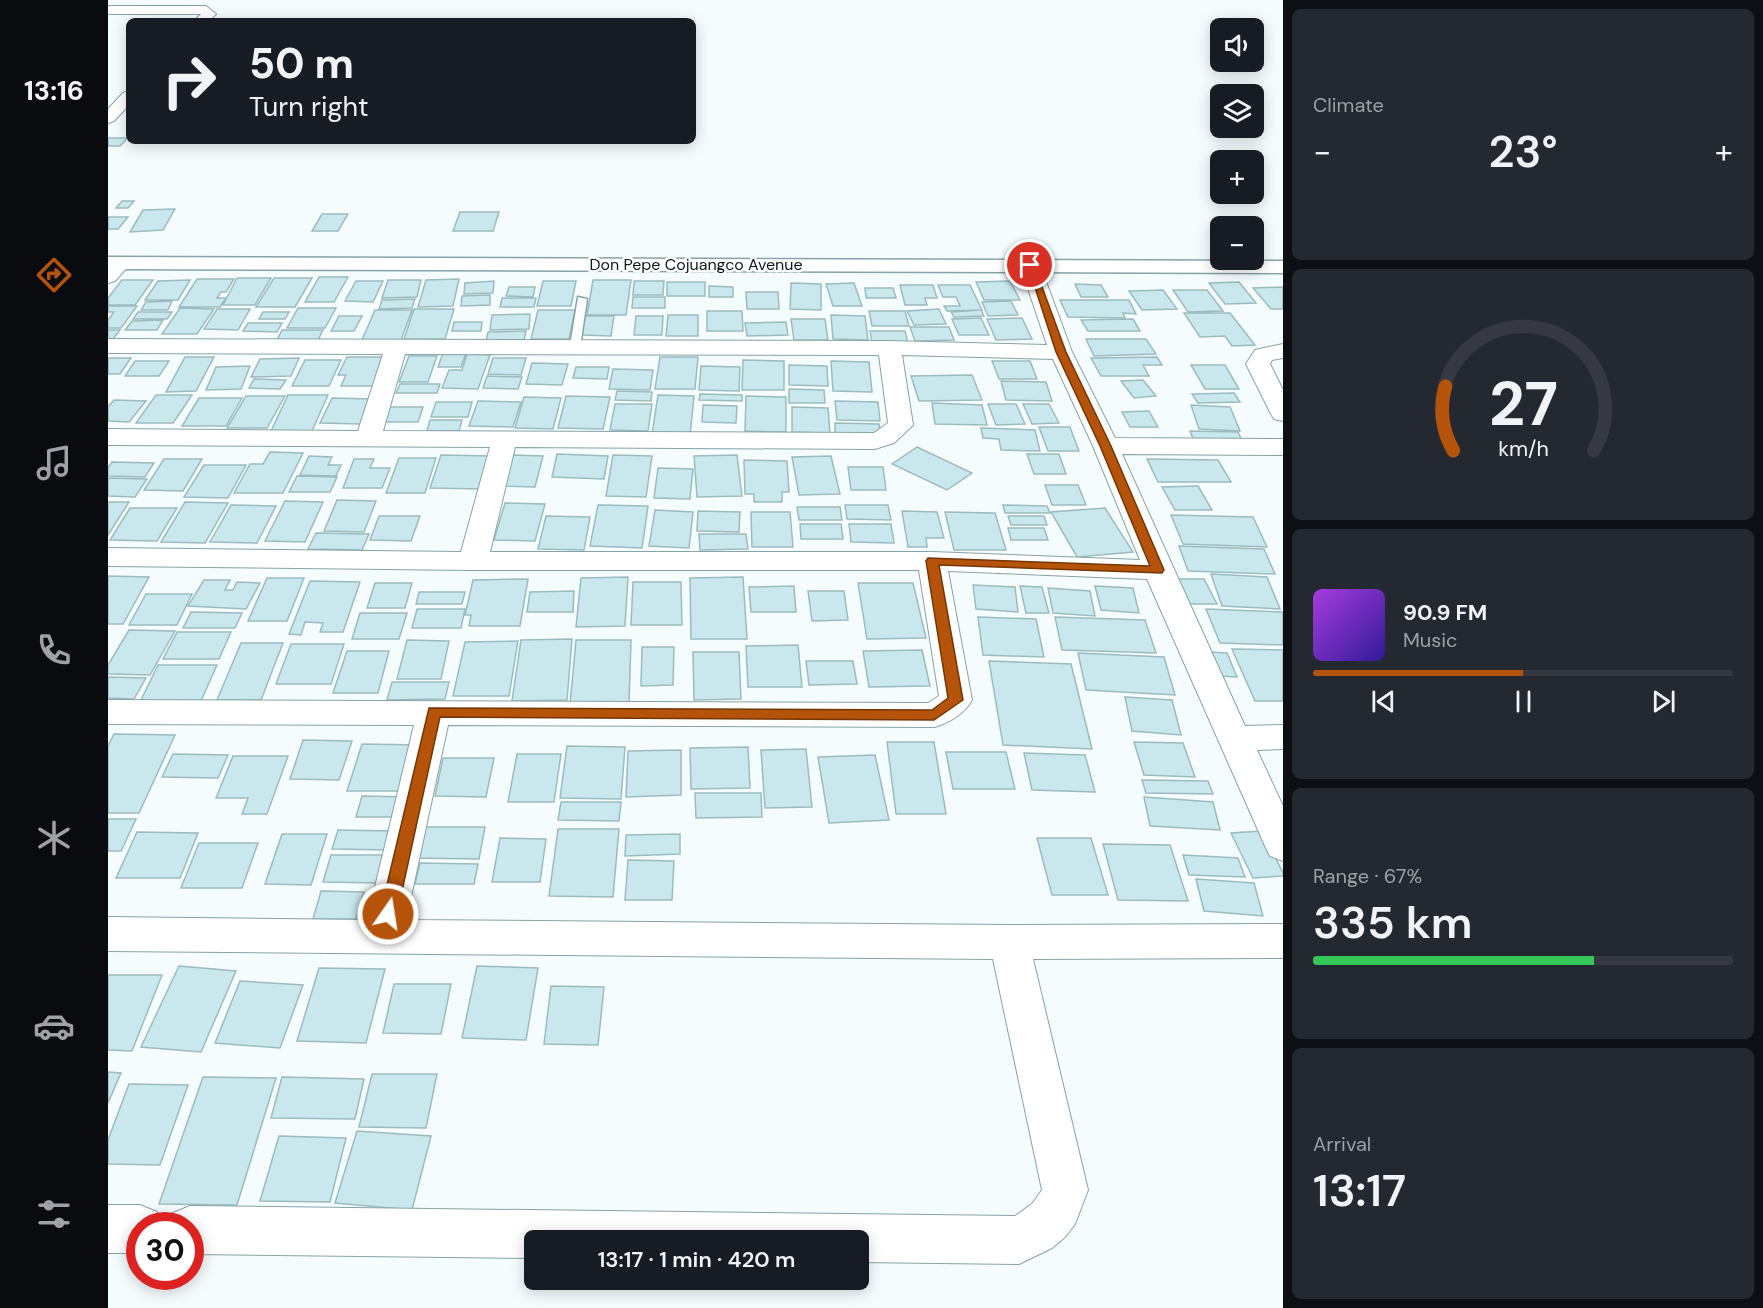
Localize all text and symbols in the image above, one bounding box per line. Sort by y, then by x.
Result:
map controls [1210,18,1264,270]
button: sound [1210,18,1264,72]
text: 50 m [249,36,354,91]
icon: right [150,42,228,120]
text: 13:16 [24,73,84,108]
button: layers [1210,84,1264,138]
text: Turn right [249,89,369,124]
text: Climate [1313,92,1384,118]
text: 23° [1489,122,1558,181]
text: − [1313,130,1331,173]
text: + [1715,130,1733,173]
button: + [1210,150,1264,204]
button: − [1210,216,1264,270]
pin [1004,239,1055,290]
icon: arrive [1013,248,1046,281]
icon: directions [33,254,75,296]
street label: Don Pepe Cojuangco Avenue [590,254,802,275]
text: 27 [1488,363,1558,444]
text: km/h [1498,436,1548,464]
icon: music [33,442,75,484]
text: 90.9 FM [1403,598,1487,627]
text: Music [1403,627,1458,653]
icon: phone [33,629,75,671]
icon: previous [1367,685,1400,718]
icon: pause [1507,685,1540,718]
icon: next [1647,685,1680,718]
icon: climate [33,817,75,859]
text: Range · 67% [1313,863,1422,889]
position arrow [356,882,420,946]
text: 335 km [1313,893,1472,952]
icon: car [33,1005,75,1047]
text: Arrival [1313,1131,1371,1157]
text: 13:17 [1313,1161,1406,1220]
icon: filters [33,1193,75,1235]
speed limit sign: 30 [126,1212,204,1290]
text: 13:17 · 1 min · 420 m [598,1245,795,1274]

